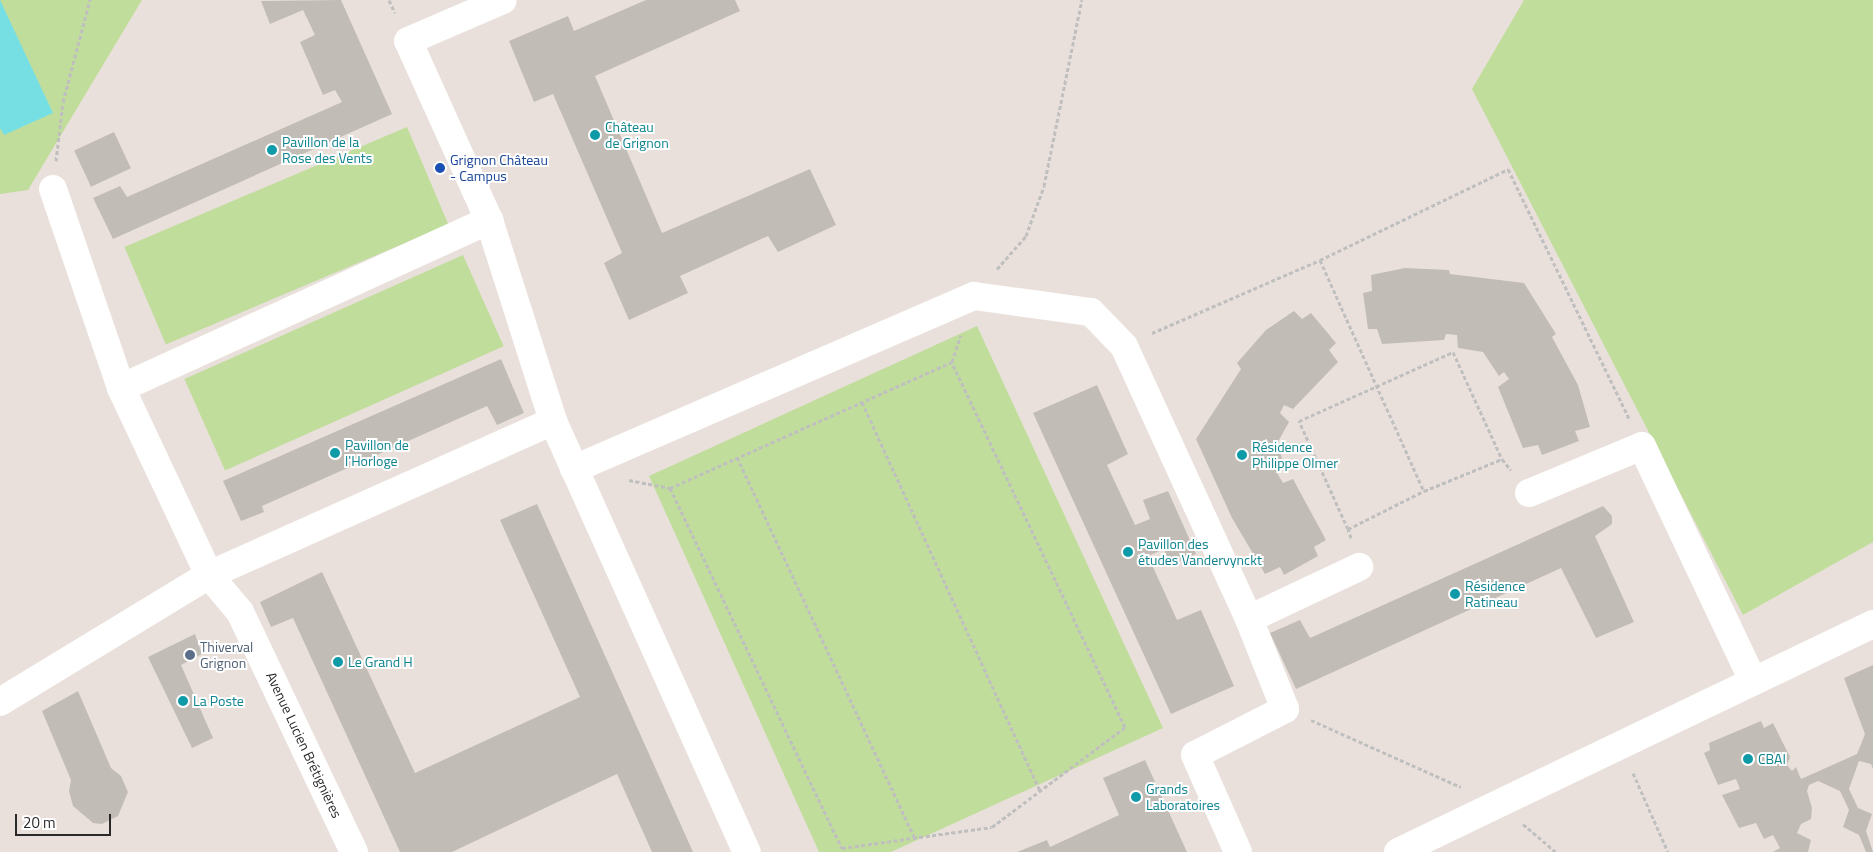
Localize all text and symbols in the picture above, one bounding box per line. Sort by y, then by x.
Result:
place label: Château de Grignon [605,119,669,152]
marker: Château de Grignon [589,129,601,141]
place label: Pavillon de la Rose des Vents [282,134,372,166]
marker: Pavillon de la Rose des Vents [266,144,278,156]
place label: Grignon Château - Campus [450,152,548,184]
marker: Grignon Château - Campus [434,162,446,174]
place label: Pavillon de l'Horloge [345,437,409,470]
place label: Résidence Philippe Olmer [1252,439,1338,472]
marker: Pavillon de l'Horloge [329,447,341,459]
marker: Résidence Philippe Olmer [1236,449,1248,461]
place label: Pavillon des études Vandervynckt [1138,536,1262,568]
marker: Pavillon des études Vandervynckt [1122,546,1134,558]
place label: Résidence Ratineau [1465,578,1525,610]
marker: Résidence Ratineau [1449,588,1461,600]
place label: Thiverval Grignon [200,639,253,672]
marker: Thiverval Grignon [184,649,196,661]
place label: Le Grand H [348,654,413,670]
marker: Le Grand H [332,656,344,668]
street label: Avenue Lucien Brétignières [263,669,345,821]
place label: La Poste [193,693,244,709]
marker: La Poste [177,695,189,707]
place label: CBAI [1758,751,1786,767]
marker: CBAI [1742,753,1754,765]
place label: Grands Laboratoires [1146,781,1220,814]
marker: Grands Laboratoires [1130,791,1142,803]
scale bar [18,804,114,836]
text: 20 m [23,811,56,834]

